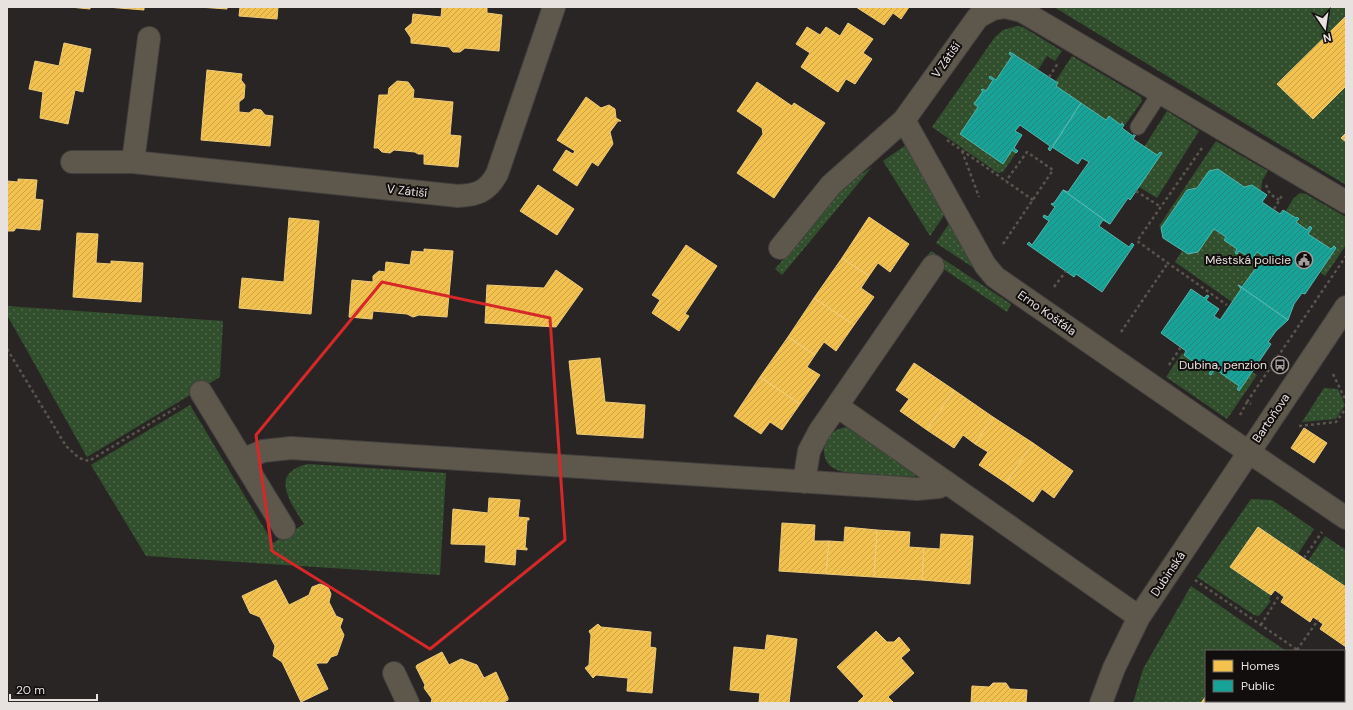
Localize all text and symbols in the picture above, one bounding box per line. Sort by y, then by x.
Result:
north arrow [1305,8,1345,48]
text: N [1322,30,1333,45]
street label: V Zátiší [928,39,964,81]
street label: V Zátiší [386,181,428,201]
public building icon: Městská policie [1294,250,1314,270]
place label: Městská policie [1205,252,1291,268]
street label: Erno Košťála [1014,287,1080,339]
bus stop icon: Dubina, penzion [1270,355,1290,375]
place label: Dubina, penzion [1179,357,1267,373]
street label: Bartoňova [1249,390,1293,446]
street label: Dubinská [1147,548,1189,600]
legend [1205,650,1345,702]
text: Homes [1241,658,1280,674]
scale bar [10,676,97,702]
text: Public [1241,678,1275,694]
text: 20 m [16,682,45,698]

